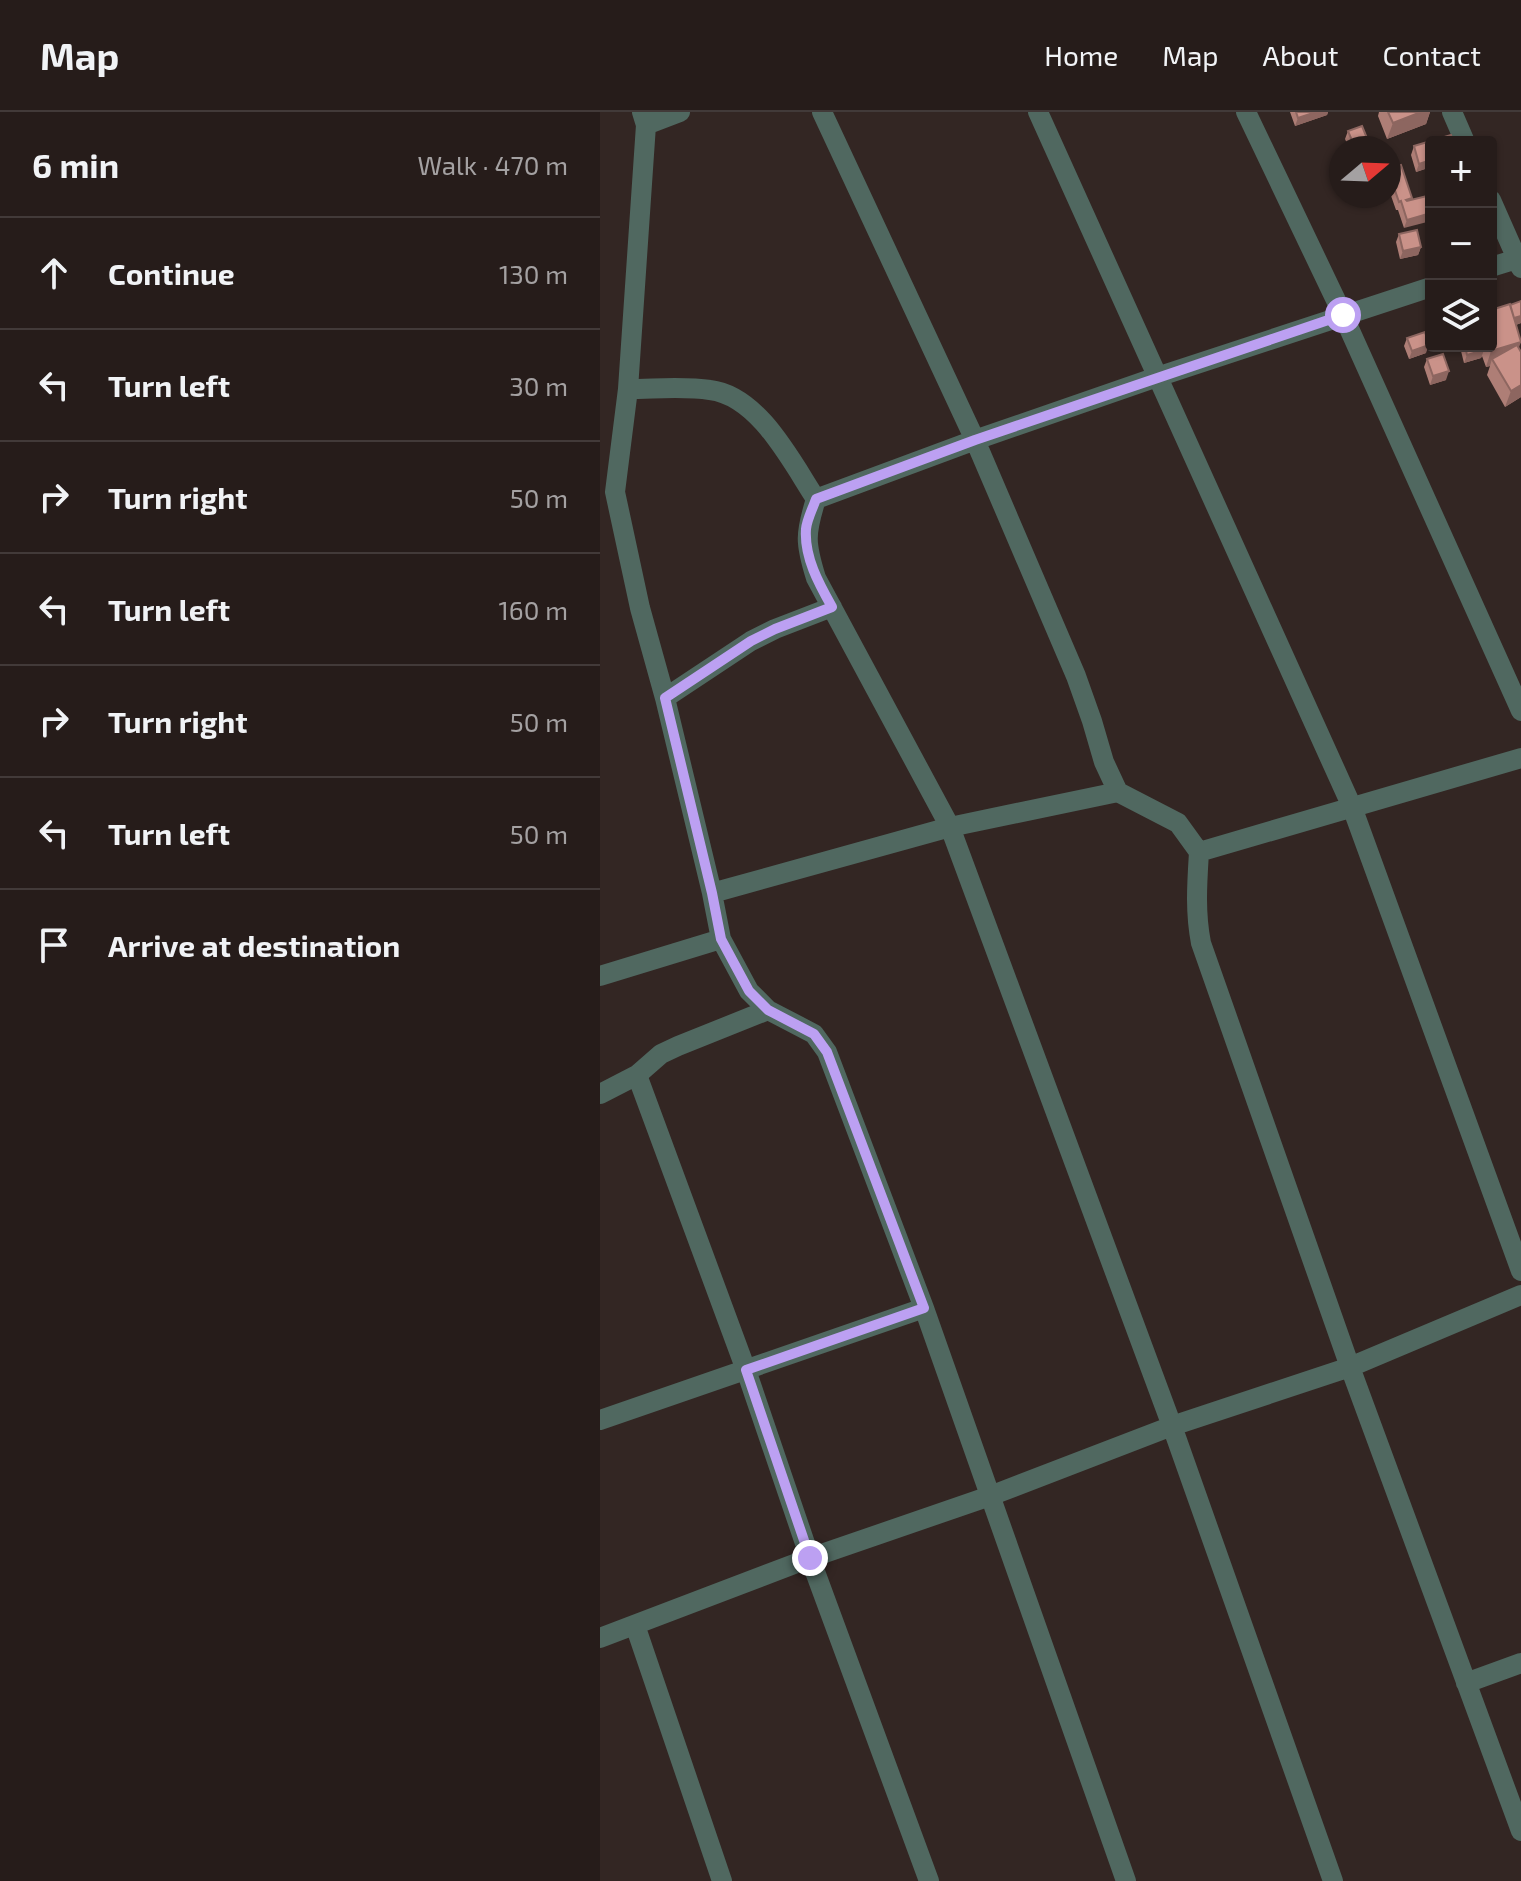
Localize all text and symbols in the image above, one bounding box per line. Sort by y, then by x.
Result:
text: Map [40,32,119,78]
text: Home [1044,38,1118,72]
text: Map [1162,38,1219,72]
text: About [1263,38,1338,72]
text: Contact [1382,38,1481,72]
north arrow [1329,136,1401,208]
map controls [1425,136,1497,352]
button: + [1425,136,1497,208]
text: 6 min [32,144,119,185]
text: Walk · 470 m [417,149,568,180]
button: − [1425,208,1497,280]
icon: ahead [32,251,76,295]
text: Continue [108,255,235,291]
text: 130 m [499,258,568,289]
button: layers [1425,280,1497,352]
route start [1325,297,1361,333]
icon: left [32,363,76,407]
text: Turn left [108,367,230,403]
text: 30 m [509,370,568,401]
icon: right [32,475,76,519]
text: Turn right [108,479,248,515]
text: 50 m [510,482,568,513]
icon: left [32,587,76,631]
text: Turn left [108,591,230,627]
text: 160 m [499,594,568,625]
icon: right [32,699,76,743]
text: Turn right [108,703,248,739]
text: 50 m [510,706,568,737]
icon: left [32,811,76,855]
text: Turn left [108,815,230,851]
text: 50 m [510,818,568,849]
icon: arrive [32,923,76,967]
text: Arrive at destination [108,927,400,963]
route end [792,1540,828,1576]

